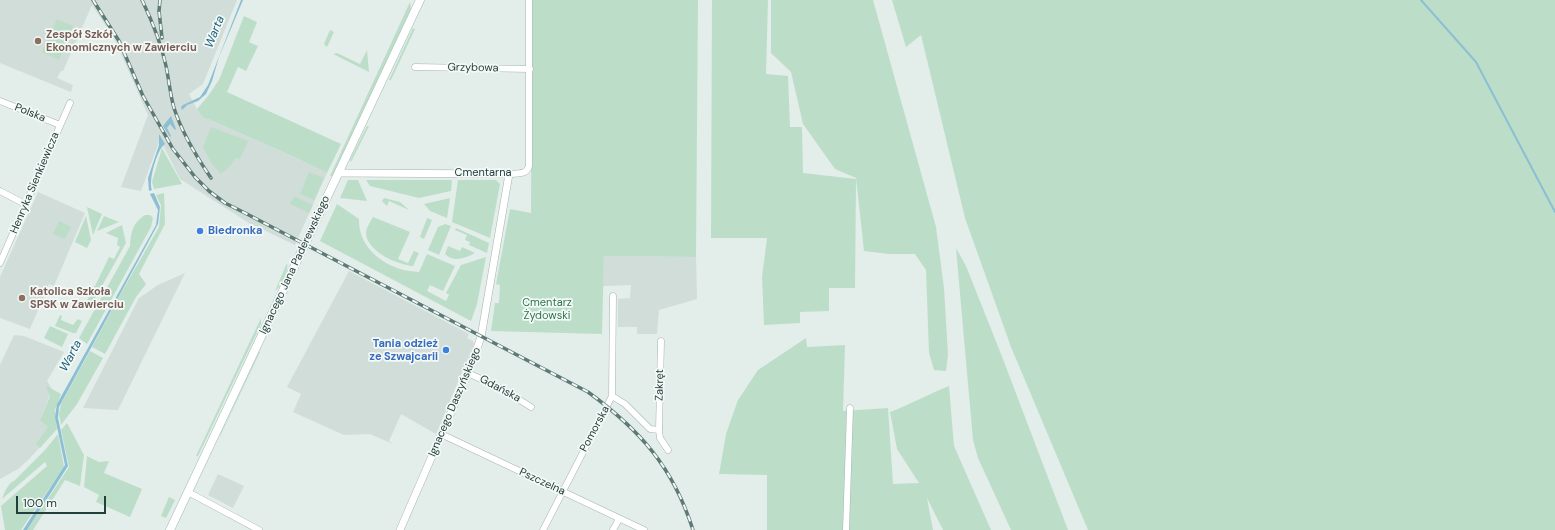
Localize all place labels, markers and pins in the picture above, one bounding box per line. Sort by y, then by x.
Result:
place label: Zespół Szkół Ekonomicznych w Zawierciu [46,28,197,54]
marker: Zespół Szkół Ekonomicznych w Zawierciu [33,36,43,46]
place label: Biedronka [208,224,262,238]
marker: Biedronka [195,226,205,236]
place label: Katolica Szkoła SPSK w Zawierciu [30,285,124,311]
marker: Katolica Szkoła SPSK w Zawierciu [17,293,27,303]
place label: Tania odzież ze Szwajcarii [370,337,438,363]
marker: Tania odzież ze Szwajcarii [441,345,451,355]

